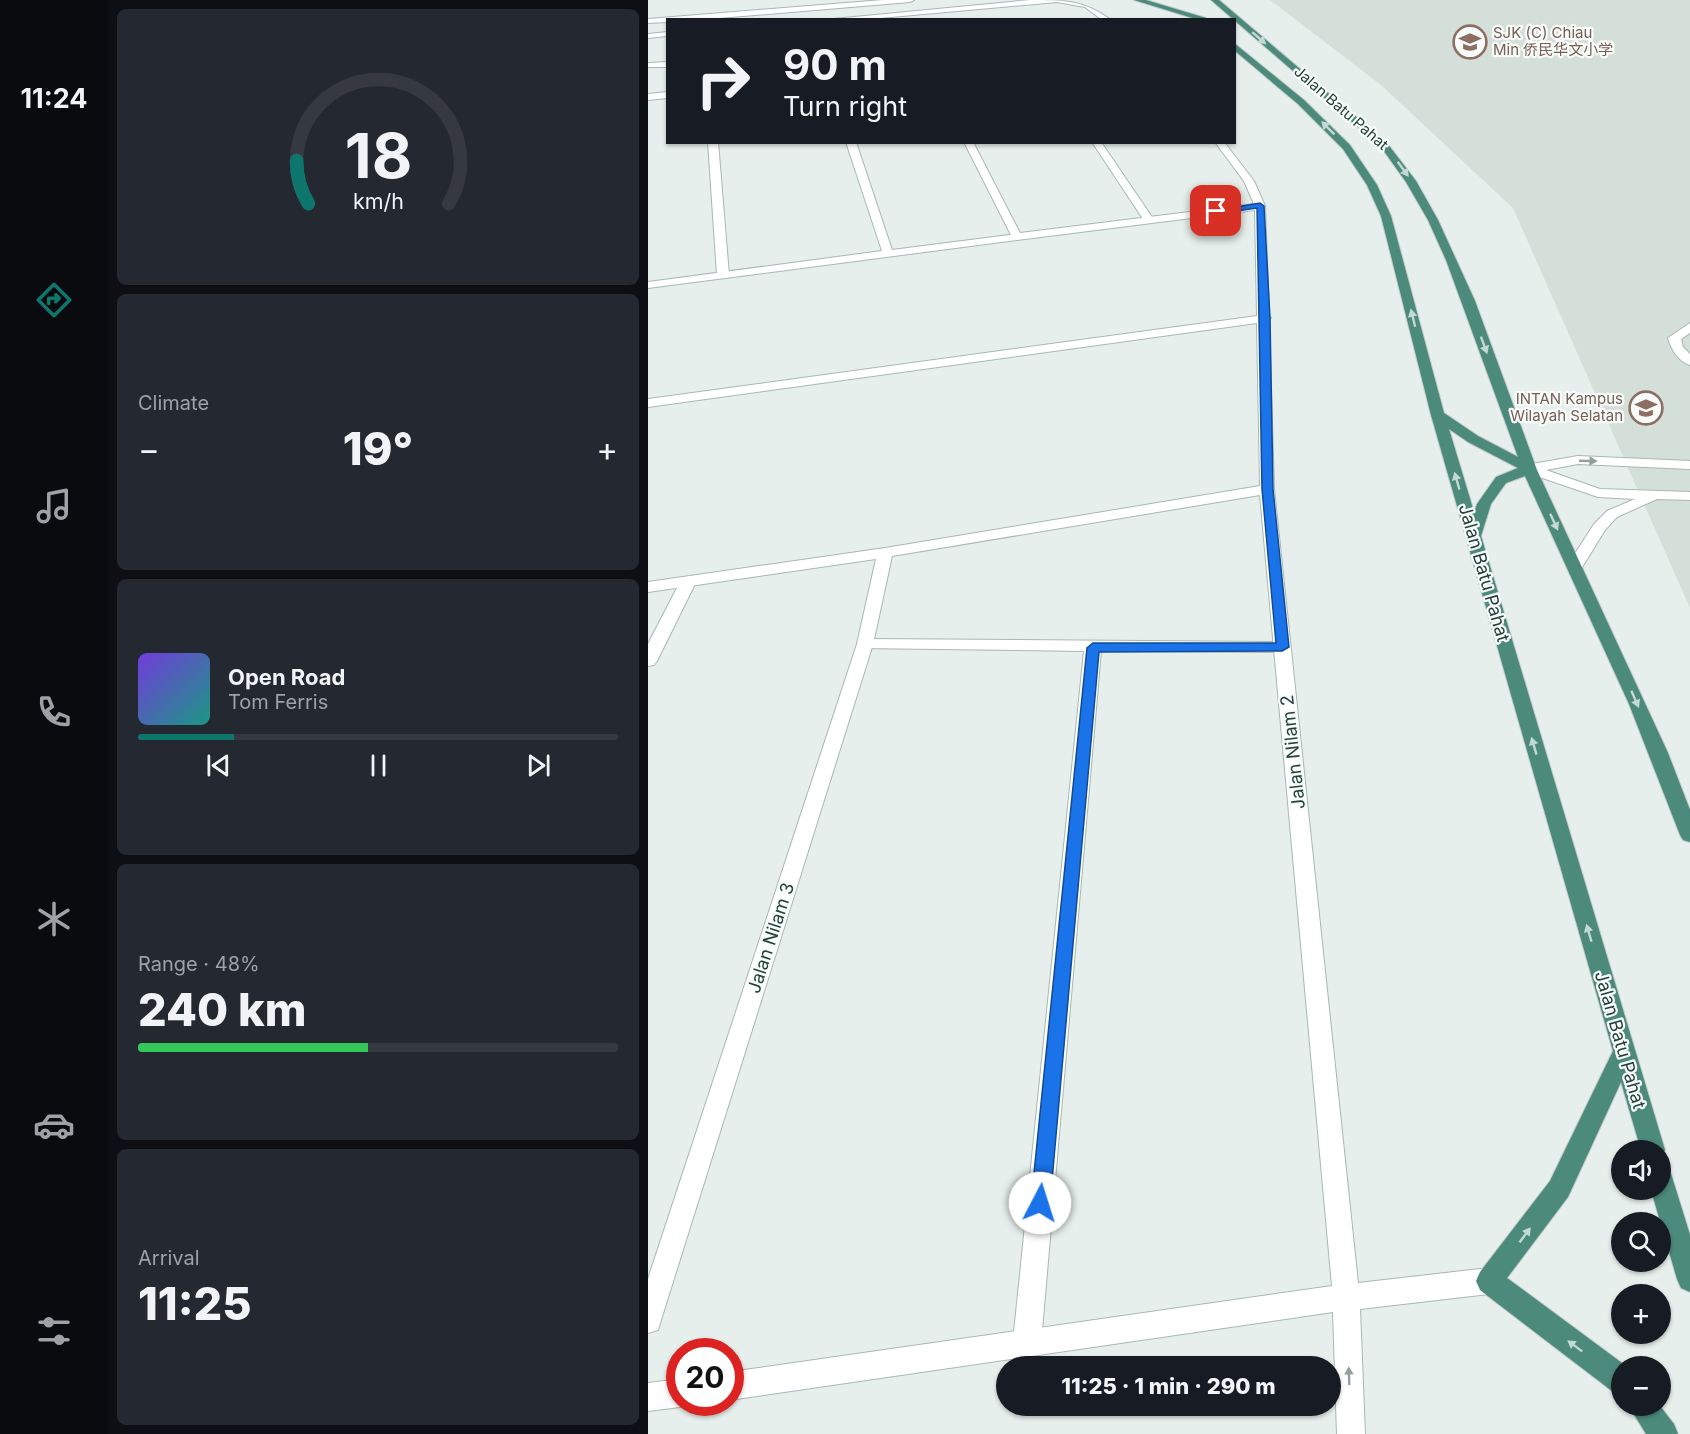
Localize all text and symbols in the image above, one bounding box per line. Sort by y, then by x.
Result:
place label: SJK (C) Chiau Min 侨民华文小学 [1493,23,1613,59]
school or university icon: SJK (C) Chiau Min 侨民华文小学 [1452,24,1488,60]
one-way arrow [1252,31,1267,45]
text: 90 m [783,39,887,90]
icon: right [684,42,762,120]
street label: Jalan Batu Pahat [1290,62,1392,154]
text: 11:24 [20,82,88,115]
text: Turn right [783,90,907,123]
text: 18 [344,118,412,193]
one-way arrow [1320,121,1335,135]
one-way arrow [1397,161,1409,176]
pin [1190,185,1241,236]
text: km/h [353,188,403,214]
icon: arrive [1199,194,1232,227]
icon: directions [33,279,75,321]
one-way arrow [1408,309,1418,327]
one-way arrow [1480,337,1490,355]
place label: INTAN Kampus Wilayah Selatan [1510,389,1623,425]
school or university icon: INTAN Kampus Wilayah Selatan [1628,390,1664,426]
text: Climate [138,391,209,415]
text: 19° [343,421,413,476]
text: − [138,429,160,469]
text: + [596,429,618,469]
one-way arrow [1578,456,1597,466]
one-way arrow [1452,472,1461,490]
icon: music [33,485,75,527]
street label: Jalan Batu Pahat [1455,502,1514,644]
one-way arrow [1550,513,1559,530]
text: Open Road [228,664,345,690]
text: Tom Ferris [228,690,328,714]
one-way arrow [1631,690,1641,708]
icon: phone [33,691,75,733]
street label: Jalan Nilam 2 [1276,694,1309,810]
one-way arrow [1529,737,1538,755]
icon: previous [202,749,235,782]
icon: pause [362,749,395,782]
icon: next [522,749,555,782]
street label: Jalan Nilam 3 [743,880,798,996]
icon: climate [33,898,75,940]
one-way arrow [1584,924,1593,942]
text: Range · 48% [138,952,260,976]
street label: Jalan Batu Pahat [1591,969,1650,1111]
text: 240 km [138,982,306,1037]
icon: car [33,1104,75,1146]
map controls [1611,1140,1671,1416]
button: sound [1611,1140,1671,1200]
position arrow [1008,1171,1072,1235]
button: search [1611,1212,1671,1272]
one-way arrow [1518,1227,1530,1242]
text: Arrival [138,1246,200,1270]
text: 11:25 [138,1276,252,1331]
button: + [1611,1284,1671,1344]
icon: filters [33,1310,75,1352]
speed limit sign: 20 [666,1338,744,1416]
one-way arrow [1567,1340,1583,1352]
button: − [1611,1356,1671,1416]
one-way arrow [1345,1366,1354,1385]
text: 11:25 · 1 min · 290 m [1061,1373,1276,1399]

